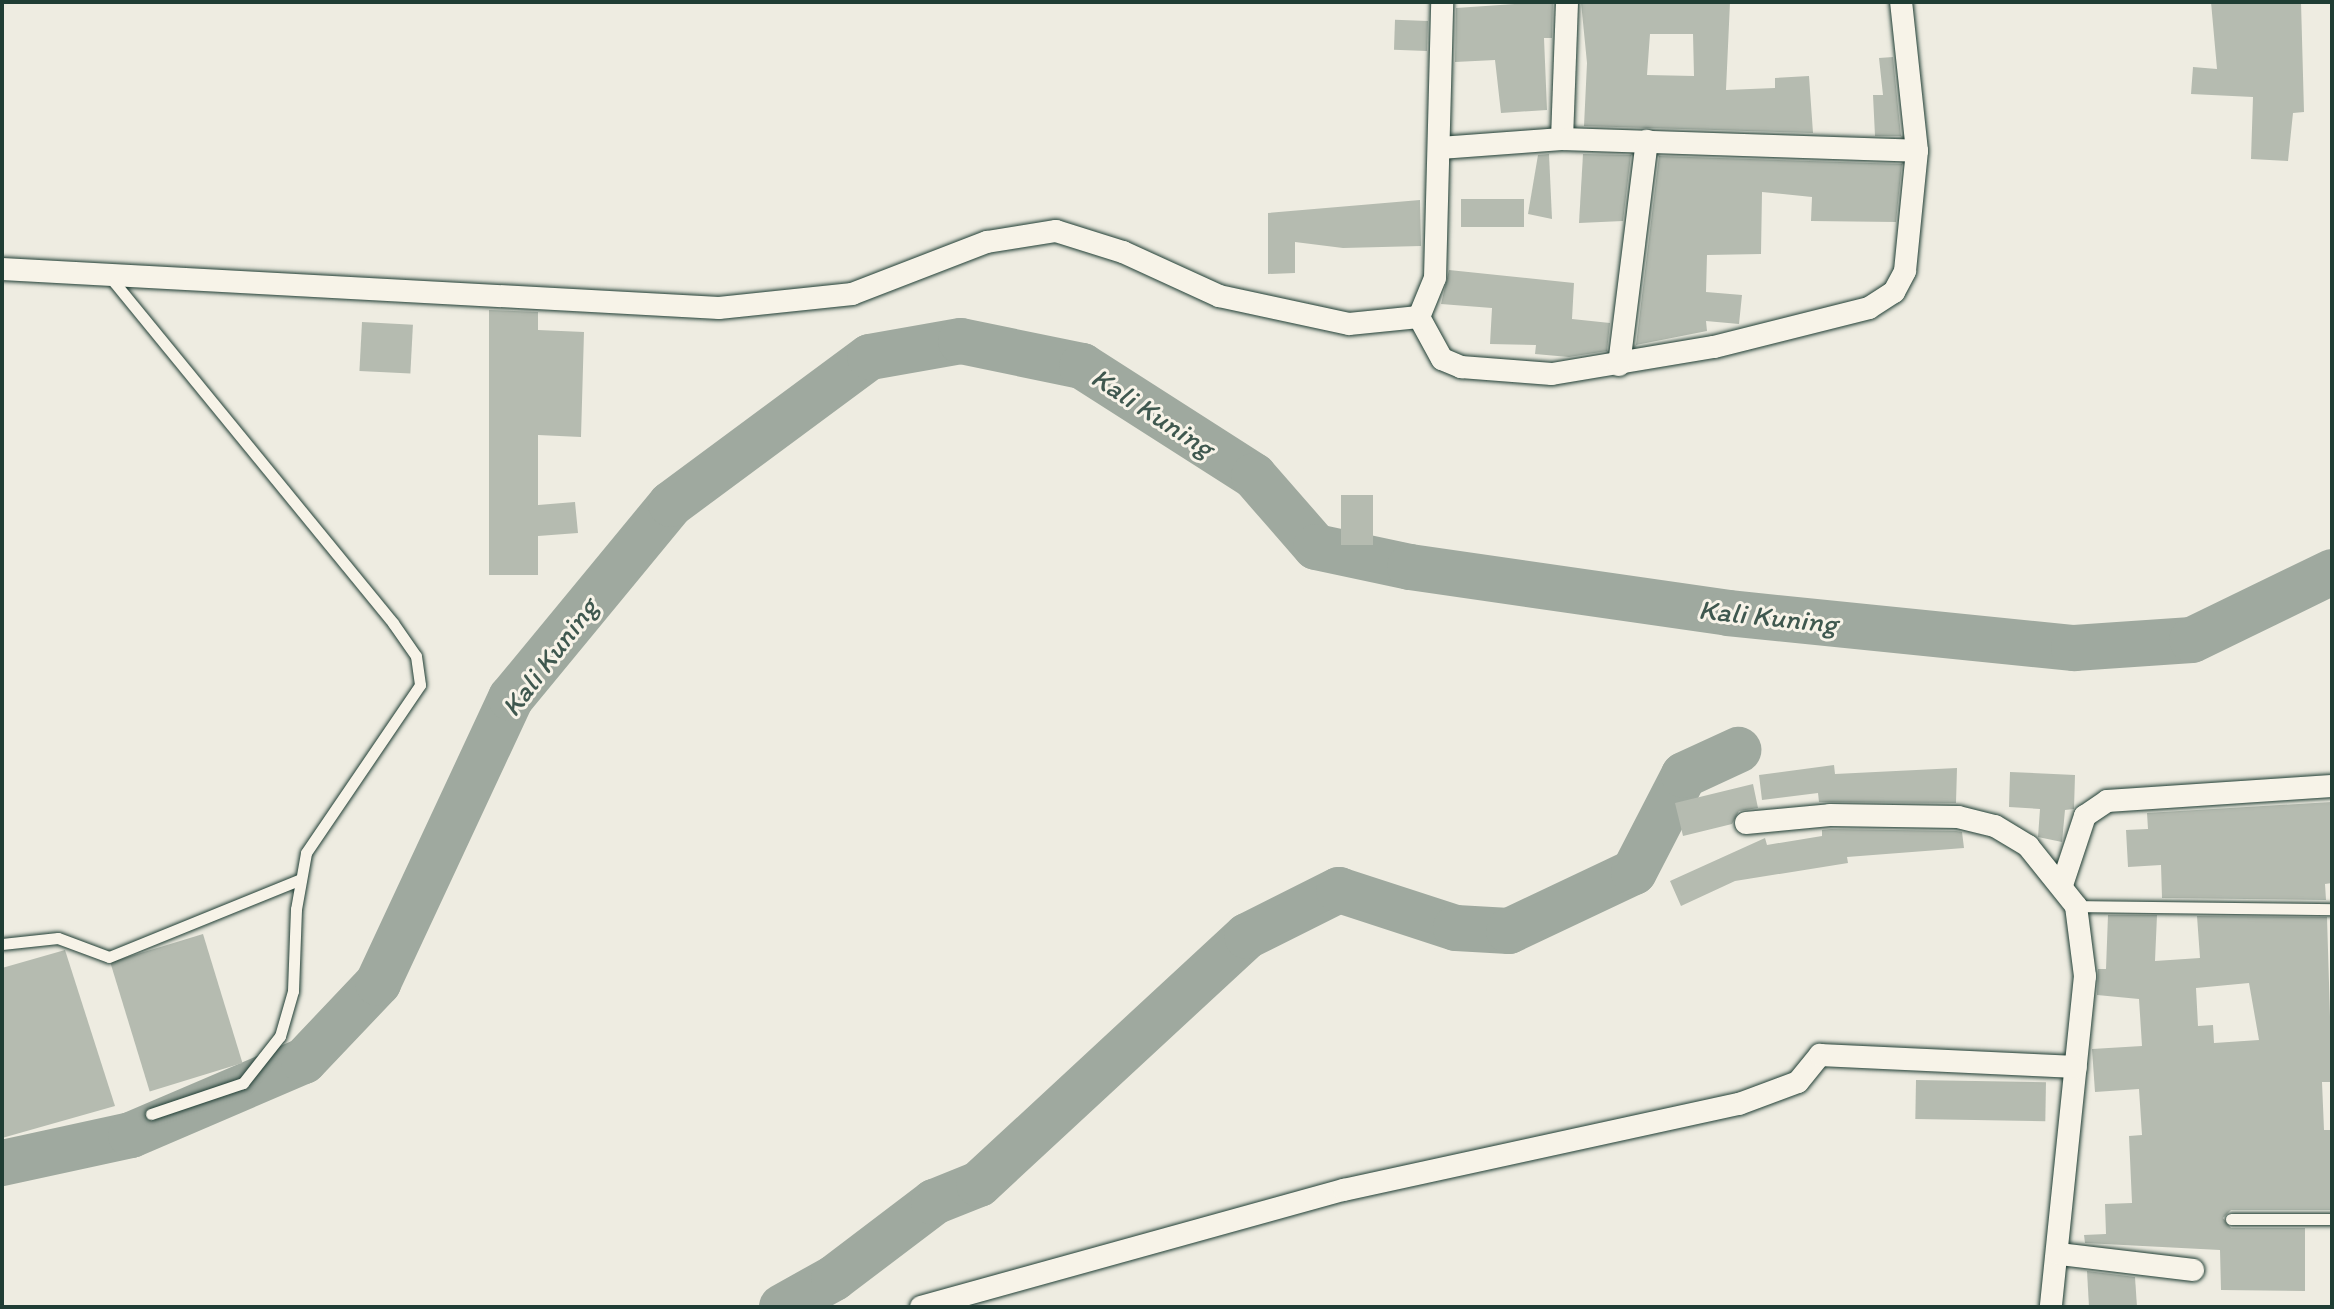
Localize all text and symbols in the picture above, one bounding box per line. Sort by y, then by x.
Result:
water label: Kali Kuning [1086,360,1220,464]
water label: Kali Kuning [494,591,604,723]
water label: Kali Kuning [1697,592,1839,640]

